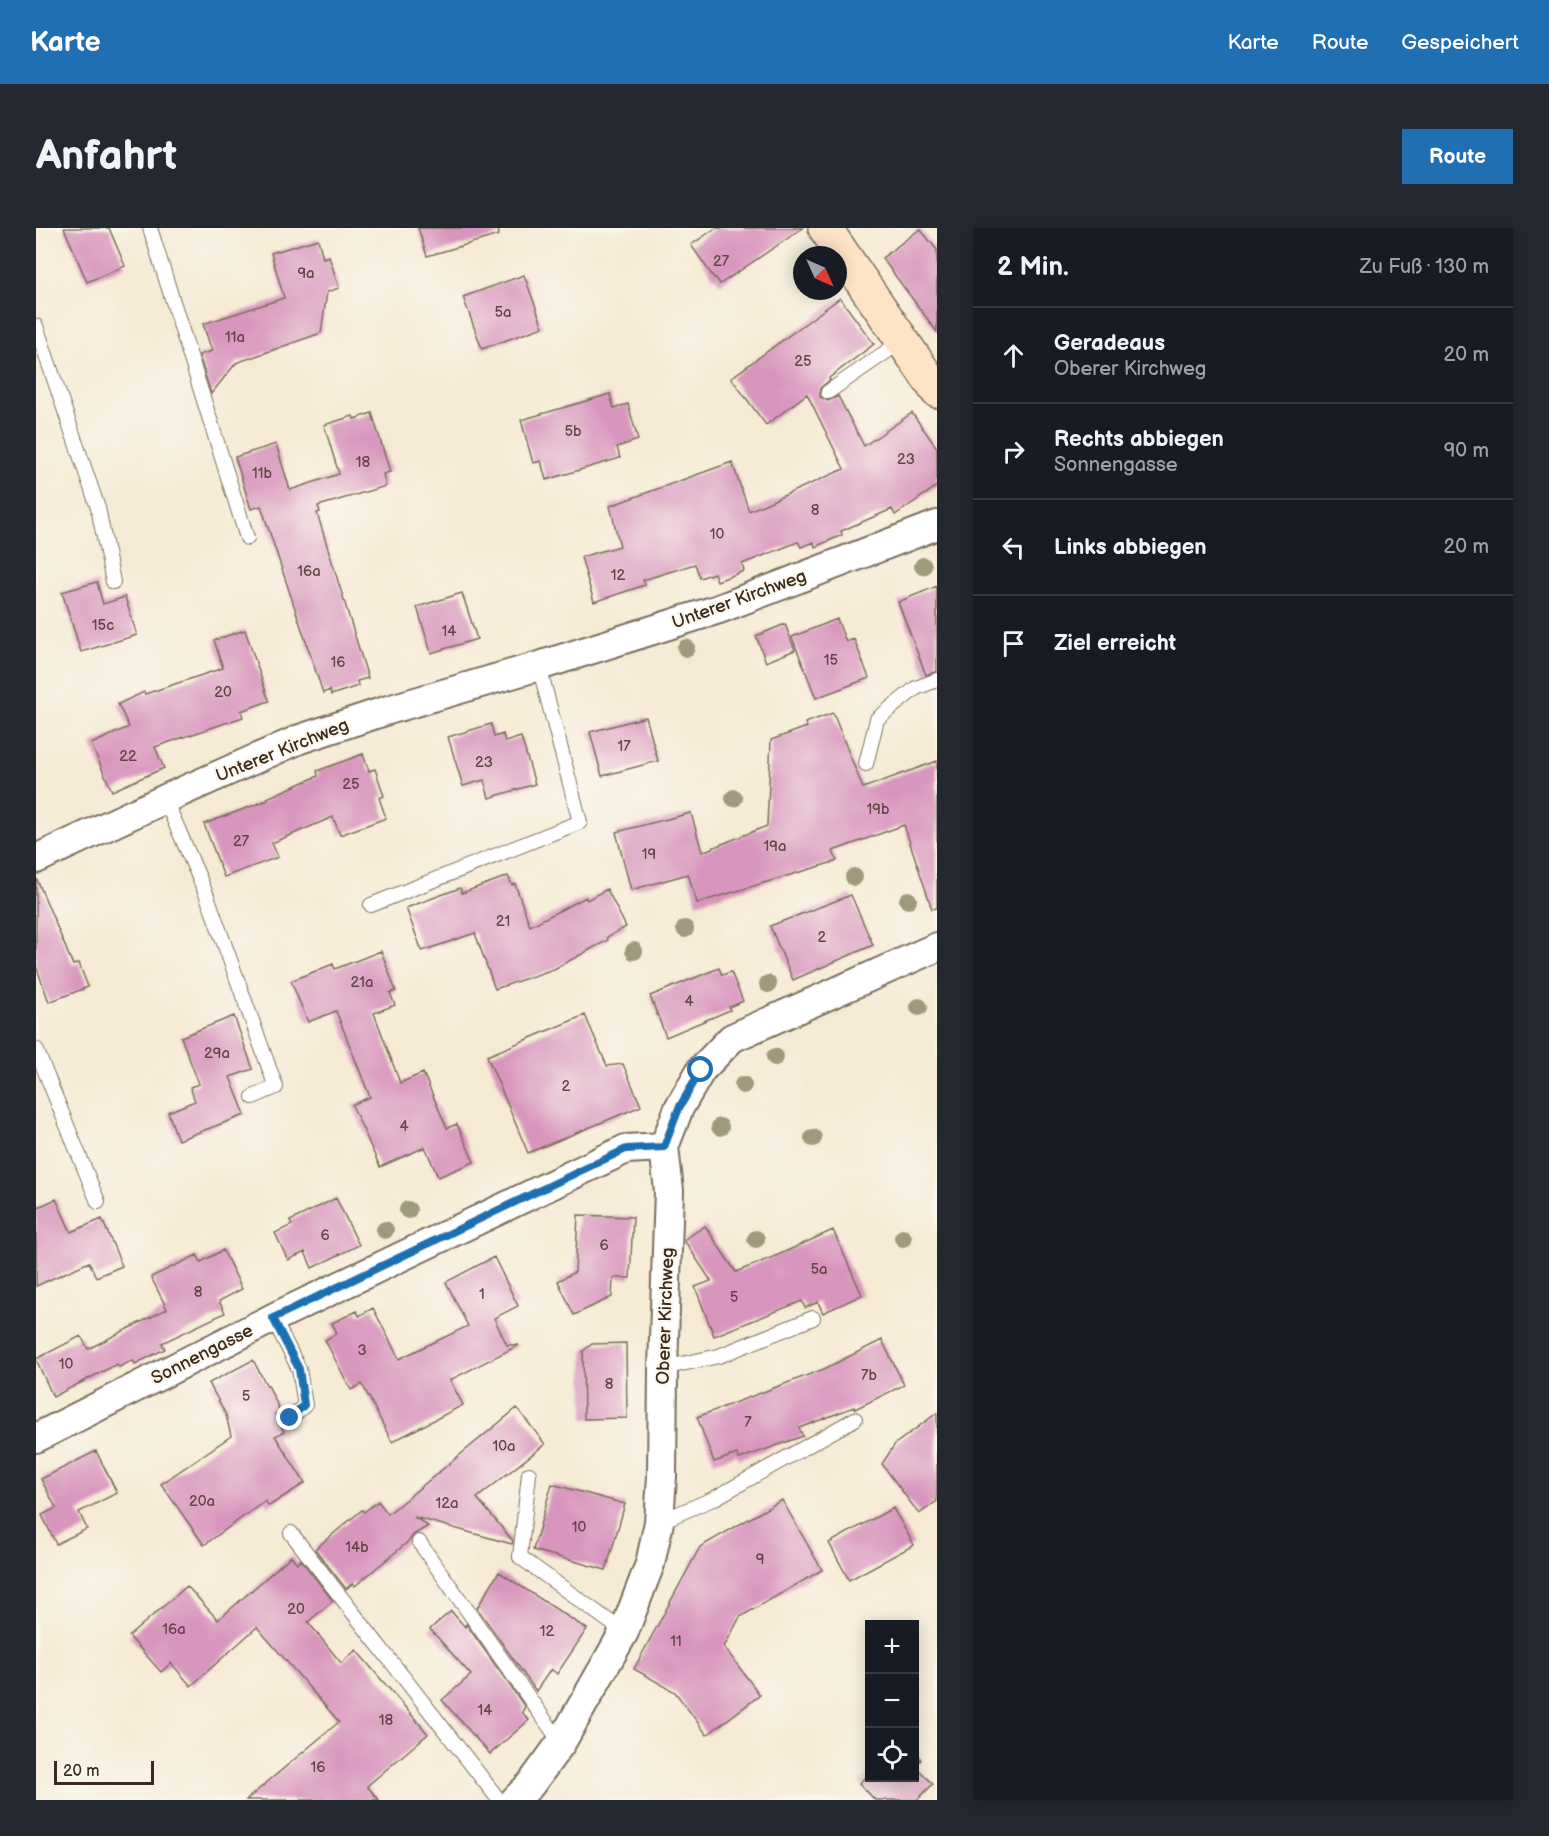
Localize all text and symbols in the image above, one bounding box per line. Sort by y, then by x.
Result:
text: Karte [30,26,101,59]
text: Karte [1227,30,1279,55]
text: Route [1312,30,1368,55]
text: Gespeichert [1401,30,1519,55]
button: Route [1402,129,1513,184]
text: Anfahrt [36,131,177,182]
north arrow [793,246,847,300]
house number: 27 [713,252,730,271]
text: 2 Min. [997,252,1069,283]
text: Zu Fuß · 130 m [1360,255,1489,279]
house number: 9a [297,264,315,283]
house number: 5a [494,303,512,322]
house number: 11a [225,328,245,347]
text: Geradeaus [1054,330,1165,357]
icon: ahead [997,339,1030,372]
text: 20 m [1444,343,1489,367]
house number: 25 [794,352,812,371]
text: Oberer Kirchweg [1054,357,1206,381]
house number: 5b [564,422,582,441]
text: Rechts abbiegen [1054,426,1224,453]
icon: right [997,435,1030,468]
text: 90 m [1444,439,1489,463]
house number: 23 [897,450,915,469]
house number: 18 [356,453,371,472]
text: Sonnengasse [1054,453,1178,477]
house number: 11b [252,464,273,483]
house number: 8 [811,501,820,520]
house number: 10 [710,525,724,544]
icon: left [997,531,1030,564]
text: Links abbiegen [1054,534,1207,561]
text: 20 m [1444,535,1489,559]
house number: 16a [297,562,321,581]
street label: Unterer Kirchweg [669,565,809,634]
house number: 12 [611,566,625,585]
house number: 15c [92,616,114,635]
house number: 14 [442,622,456,641]
icon: arrive [997,627,1030,660]
text: Ziel erreicht [1054,630,1176,657]
house number: 15 [824,651,838,670]
house number: 16 [331,653,345,672]
house number: 20 [214,683,232,702]
street label: Unterer Kirchweg [213,714,352,787]
house number: 17 [617,737,631,756]
house number: 22 [119,747,137,766]
house number: 23 [475,753,493,772]
house number: 25 [342,775,360,794]
house number: 19b [867,800,890,819]
house number: 27 [233,832,250,851]
house number: 19a [764,837,786,856]
house number: 19 [642,845,656,864]
house number: 21 [496,912,510,931]
house number: 2 [818,928,827,947]
house number: 21a [351,973,373,992]
house number: 4 [684,992,694,1011]
house number: 29a [204,1044,230,1063]
route start [687,1056,713,1082]
house number: 2 [562,1077,571,1096]
house number: 4 [399,1117,409,1136]
house number: 6 [320,1226,330,1245]
house number: 6 [599,1236,609,1255]
street label: Oberer Kirchweg [653,1247,678,1385]
house number: 5a [810,1260,828,1279]
house number: 8 [194,1283,203,1302]
house number: 1 [479,1285,485,1304]
house number: 5 [730,1288,738,1307]
street label: Sonnengasse [148,1320,257,1389]
house number: 3 [357,1341,367,1360]
house number: 10 [59,1355,73,1374]
house number: 7b [861,1366,877,1385]
house number: 8 [605,1375,614,1394]
house number: 5 [242,1387,250,1406]
route end [276,1404,302,1430]
house number: 7 [744,1413,752,1432]
house number: 10a [492,1437,516,1456]
house number: 20a [189,1492,215,1511]
house number: 12a [435,1494,459,1513]
house number: 10 [572,1518,586,1537]
house number: 14b [345,1538,369,1557]
house number: 9 [756,1550,764,1569]
house number: 20 [287,1600,305,1619]
house number: 16a [162,1620,186,1639]
map controls [865,1620,919,1782]
button: + [865,1620,919,1674]
house number: 12 [540,1622,554,1641]
house number: 11 [670,1632,682,1651]
button: − [865,1674,919,1728]
house number: 14 [478,1701,492,1720]
house number: 18 [379,1711,394,1730]
button: locate [865,1728,919,1782]
scale bar [54,1758,154,1786]
house number: 16 [311,1758,325,1777]
text: 20 m [63,1762,99,1781]

